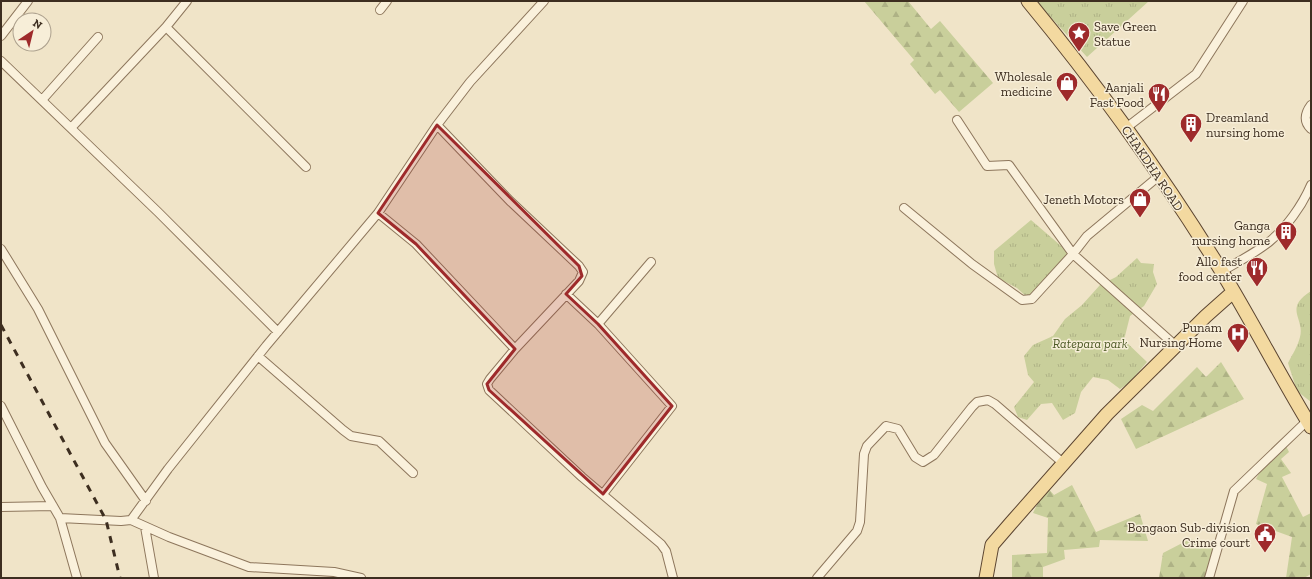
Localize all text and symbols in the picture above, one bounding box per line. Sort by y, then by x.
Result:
north arrow [12,12,52,52]
text: N [30,16,45,32]
place label: Save Green Statue [1094,19,1157,49]
place icon: Save Green Statue [1066,20,1092,53]
place label: Wholesale medicine [995,69,1052,99]
shop icon: Wholesale medicine [1054,70,1080,103]
place label: Aanjali Fast Food [1090,80,1144,110]
restaurant icon: Aanjali Fast Food [1146,81,1172,114]
place label: Dreamland nursing home [1206,110,1284,140]
building icon: Dreamland nursing home [1178,111,1204,144]
street label: CHAKDHA ROAD [1119,123,1187,214]
shop icon: Jeneth Motors [1127,186,1153,219]
place label: Jeneth Motors [1043,192,1124,207]
place label: Ganga nursing home [1192,218,1271,248]
building icon: Ganga nursing home [1273,219,1299,252]
place label: Allo fast food center [1179,254,1242,284]
restaurant icon: Allo fast food center [1244,255,1270,288]
place label: Punam Nursing Home [1140,320,1223,350]
hospital icon: Punam Nursing Home [1225,321,1251,354]
park label: Ratepara park [1052,336,1128,351]
place label: Bongaon Sub-division Crime court [1128,520,1251,550]
public building icon: Bongaon Sub-division Crime court [1252,521,1278,554]

